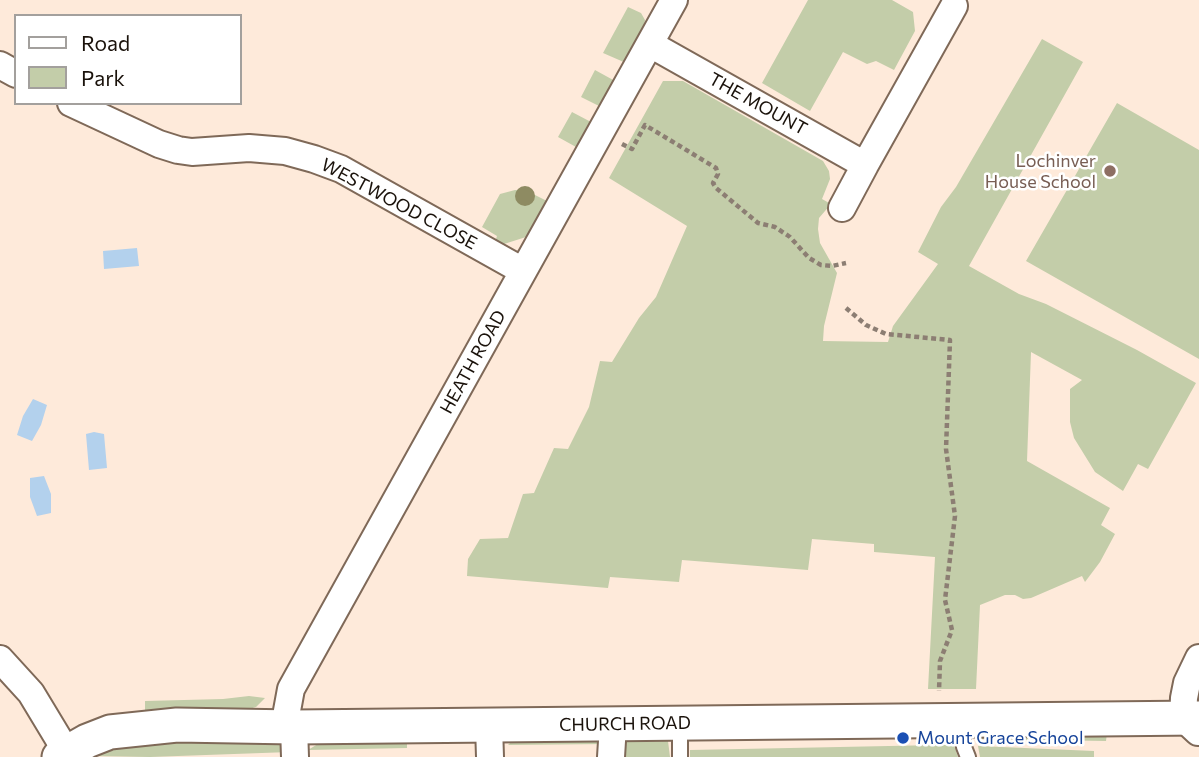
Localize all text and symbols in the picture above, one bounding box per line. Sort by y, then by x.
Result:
legend [14,14,242,105]
text: Road [81,30,130,55]
text: Park [81,65,125,90]
street label: THE MOUNT [705,68,811,140]
place label: Lochinver House School [985,150,1096,192]
street label: WESTWOOD CLOSE [317,154,481,254]
marker: Lochinver House School [1102,163,1118,179]
street label: HEATH ROAD [436,306,510,418]
street label: CHURCH ROAD [559,712,691,736]
place label: Mount Grace School [917,727,1083,749]
marker: Mount Grace School [895,730,911,746]

